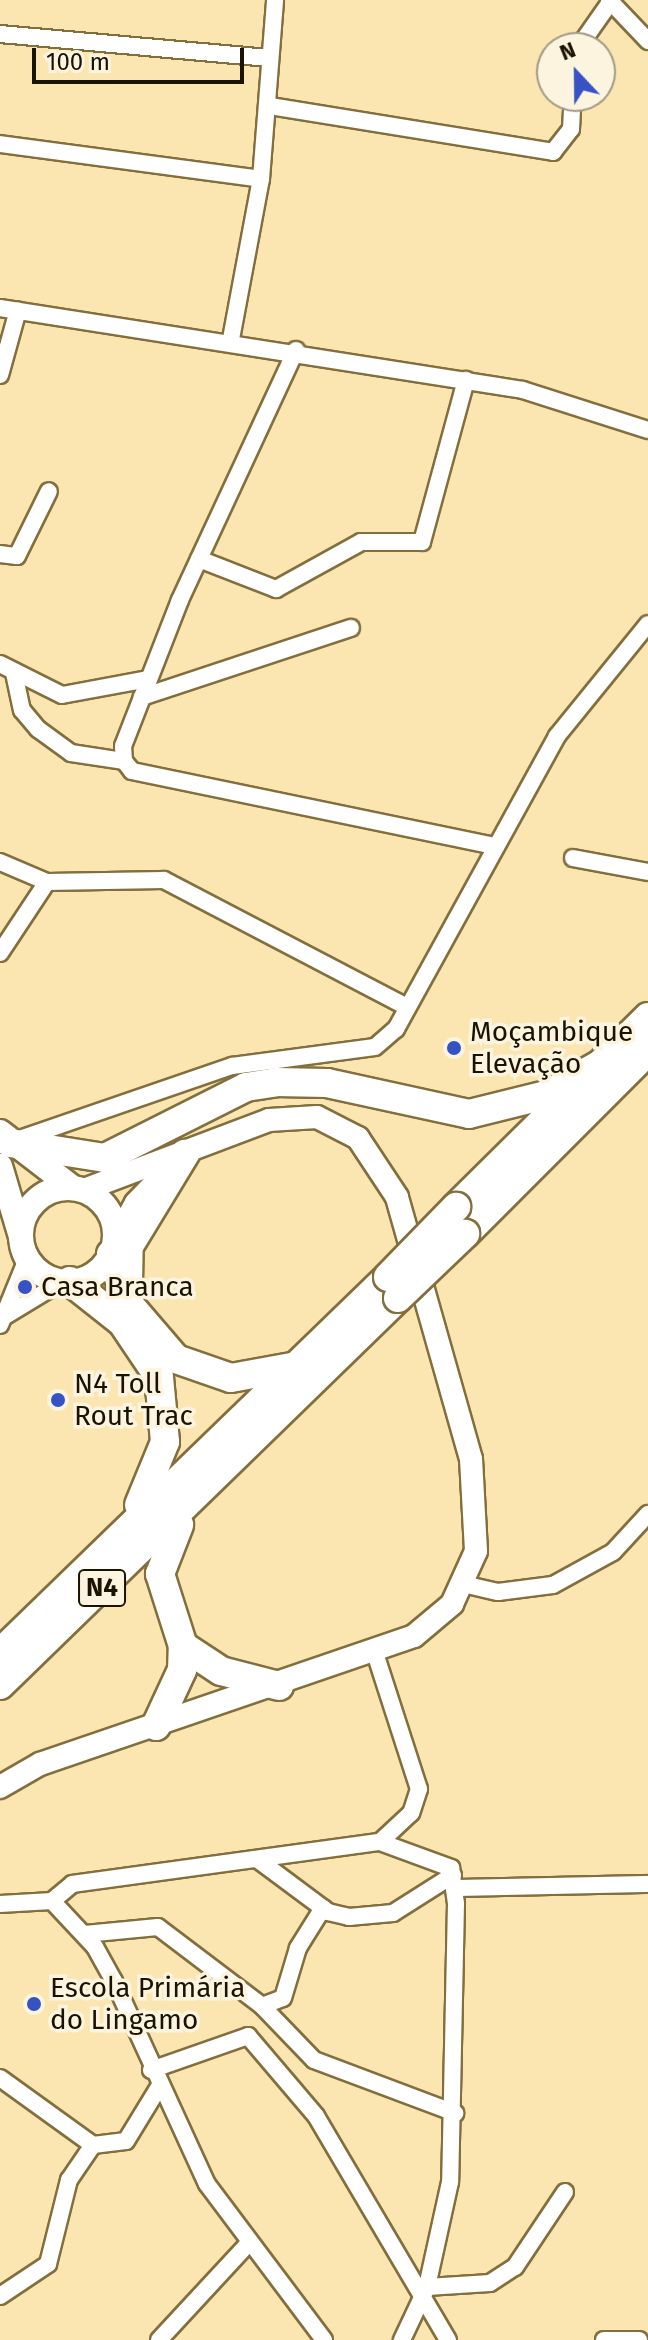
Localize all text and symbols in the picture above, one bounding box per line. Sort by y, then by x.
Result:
scale bar [36,32,248,82]
north arrow [536,32,616,112]
text: N [556,36,579,66]
text: 100 m [46,48,110,76]
place label: Moçambique Elevação [470,1015,633,1081]
marker: Moçambique Elevação [445,1039,463,1057]
place label: Casa Branca [41,1270,194,1304]
marker: Casa Branca [16,1278,34,1296]
place label: N4 Toll Rout Trac [74,1367,193,1433]
marker: N4 Toll Rout Trac [49,1391,67,1409]
road number: N4 [78,1566,126,1610]
place label: Escola Primária do Lingamo [50,1971,245,2037]
marker: Escola Primária do Lingamo [25,1995,43,2013]

